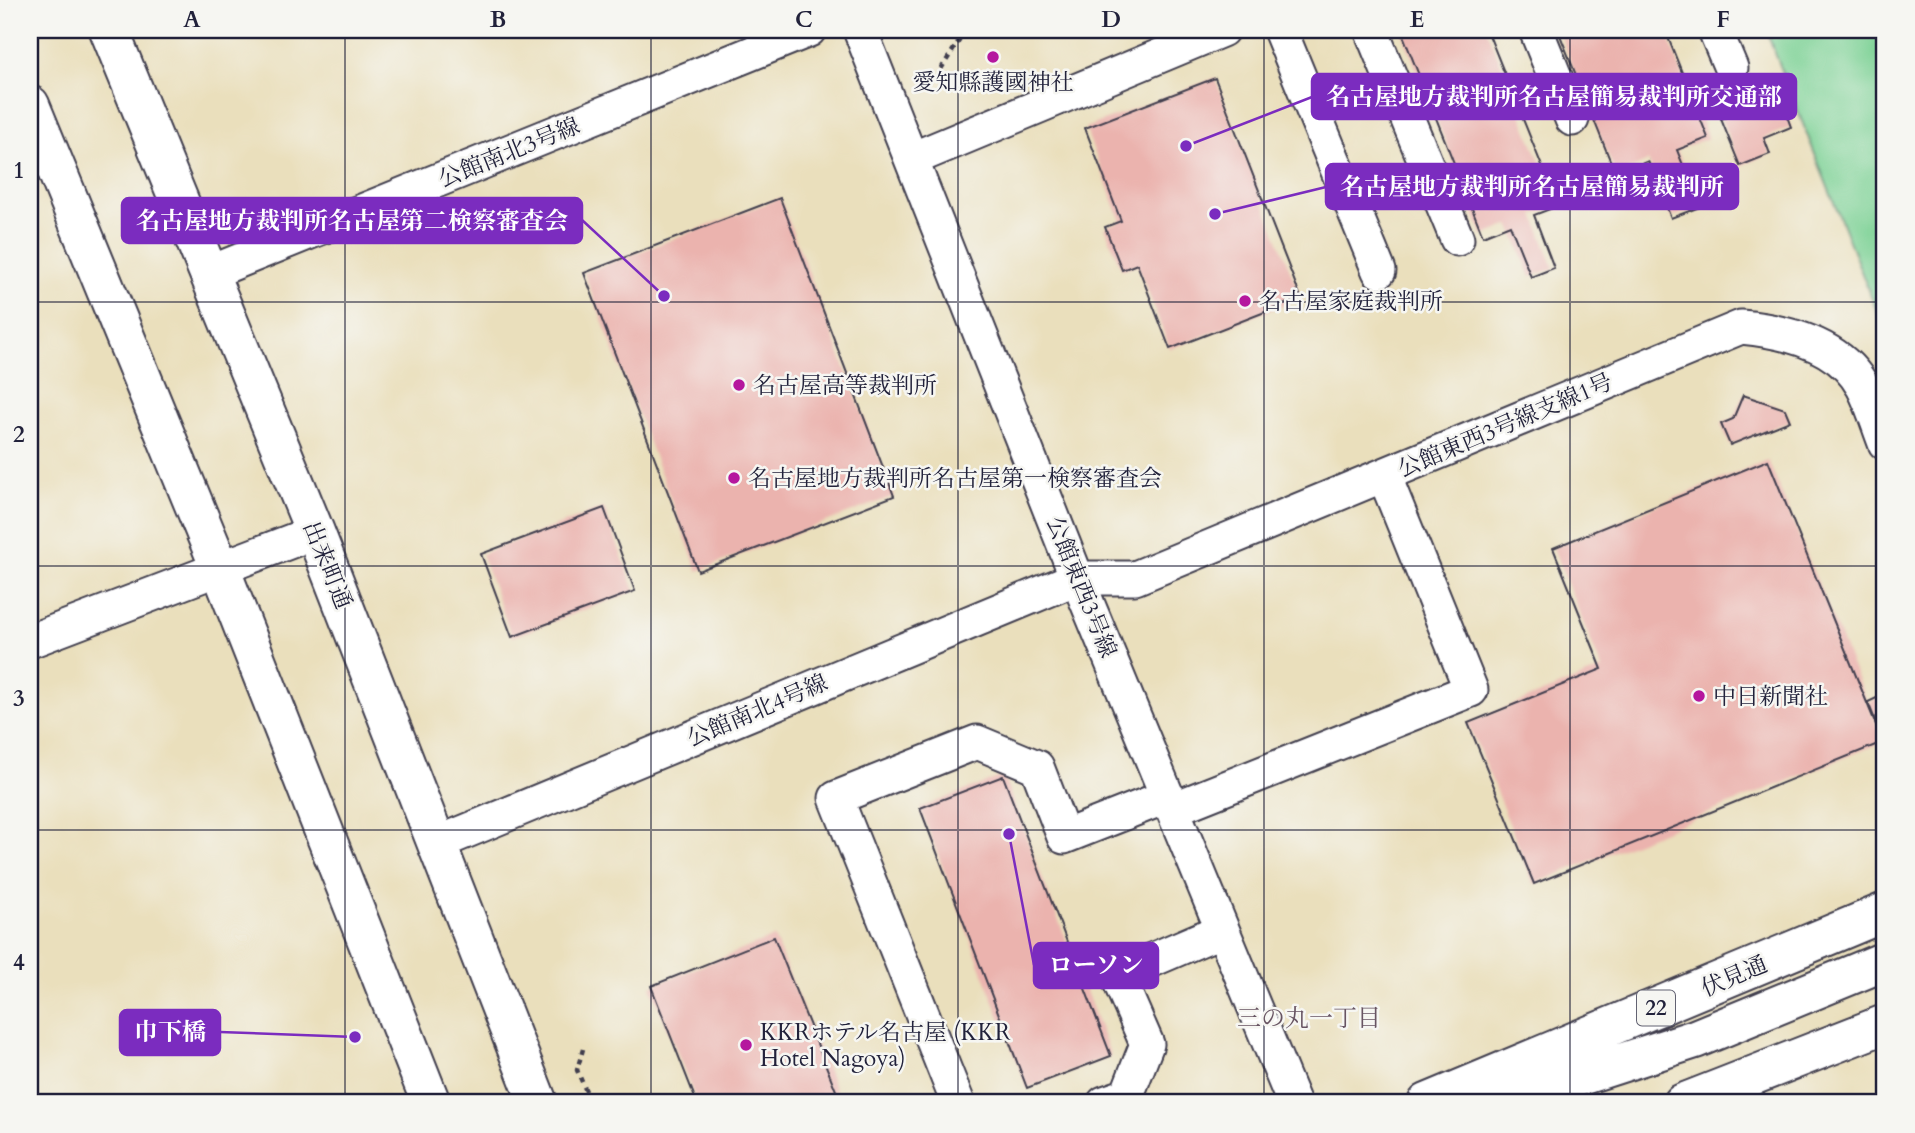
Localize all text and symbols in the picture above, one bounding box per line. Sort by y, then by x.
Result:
text: A [183,4,201,35]
text: B [490,4,506,35]
text: C [795,4,813,35]
text: D [1101,4,1121,35]
text: E [1410,4,1424,35]
text: F [1716,4,1730,35]
marker: 愛知縣護國神社 [985,49,1001,65]
place label: 愛知縣護國神社 [913,67,1074,98]
callout: 名古屋地方裁判所名古屋簡易裁判所交通部 [1312,74,1796,119]
text: 名古屋地方裁判所名古屋簡易裁判所交通部 [1326,81,1782,114]
street label: 公館南北3号線 [434,110,584,195]
text: 1 [13,155,25,186]
callout: 名古屋地方裁判所名古屋簡易裁判所 [1326,164,1738,209]
text: 名古屋地方裁判所名古屋簡易裁判所 [1340,171,1724,204]
callout: 名古屋地方裁判所名古屋第二検察審査会 [122,198,582,243]
text: 名古屋地方裁判所名古屋第二検察審査会 [136,205,568,238]
place label: 名古屋家庭裁判所 [1259,286,1443,317]
marker: 名古屋家庭裁判所 [1237,293,1253,309]
street label: 公館東西3号線支線1号 [1393,366,1617,485]
place label: 名古屋高等裁判所 [753,370,937,401]
marker: 名古屋高等裁判所 [731,377,747,393]
text: 2 [13,419,25,450]
place label: 名古屋地方裁判所名古屋第一検察審査会 [748,463,1162,494]
marker: 名古屋地方裁判所名古屋第一検察審査会 [726,470,742,486]
street label: 公館東西3号線 [1039,512,1124,662]
street label: 出来町通 [296,517,359,614]
street label: 公館南北4号線 [682,667,832,754]
place label: 中日新聞社 [1713,681,1828,712]
text: 3 [13,683,25,714]
marker: 中日新聞社 [1691,688,1707,704]
callout: ローソン [1034,943,1158,988]
text: 4 [13,947,25,978]
text: ローソン [1048,949,1144,982]
street label: 伏見通 [1696,949,1772,1004]
road number: 22 [1637,990,1675,1026]
district label: 三の丸一丁目 [1237,1002,1381,1035]
callout: 巾下橋 [120,1010,220,1055]
text: 巾下橋 [134,1016,206,1049]
place label: KKRホテル名古屋 (KKR Hotel Nagoya) [760,1017,1011,1074]
marker: KKRホテル名古屋 (KKR Hotel Nagoya) [738,1037,754,1053]

